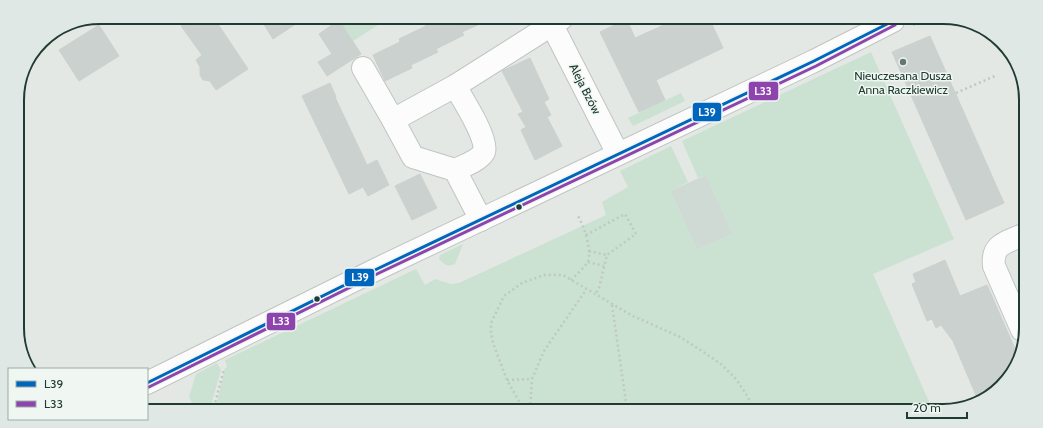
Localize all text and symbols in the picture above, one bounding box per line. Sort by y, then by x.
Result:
marker: Nieuczesana Dusza Anna Raczkiewicz [898,57,908,67]
street label: Aleja Bzów [566,61,605,117]
place label: Nieuczesana Dusza Anna Raczkiewicz [854,68,952,97]
line badge: L33 [748,81,779,101]
text: L33 [754,84,772,98]
line badge: L39 [692,102,722,122]
text: L39 [698,105,716,119]
unlabelled marker [514,202,524,212]
line badge: L39 [344,268,375,287]
text: L39 [351,270,369,284]
unlabelled marker [312,294,322,304]
line badge: L33 [266,312,296,331]
text: L33 [272,314,290,328]
legend [8,368,148,420]
text: L39 [44,376,64,391]
scale bar [907,394,967,420]
text: L33 [44,396,63,411]
text: 20 m [913,400,941,415]

